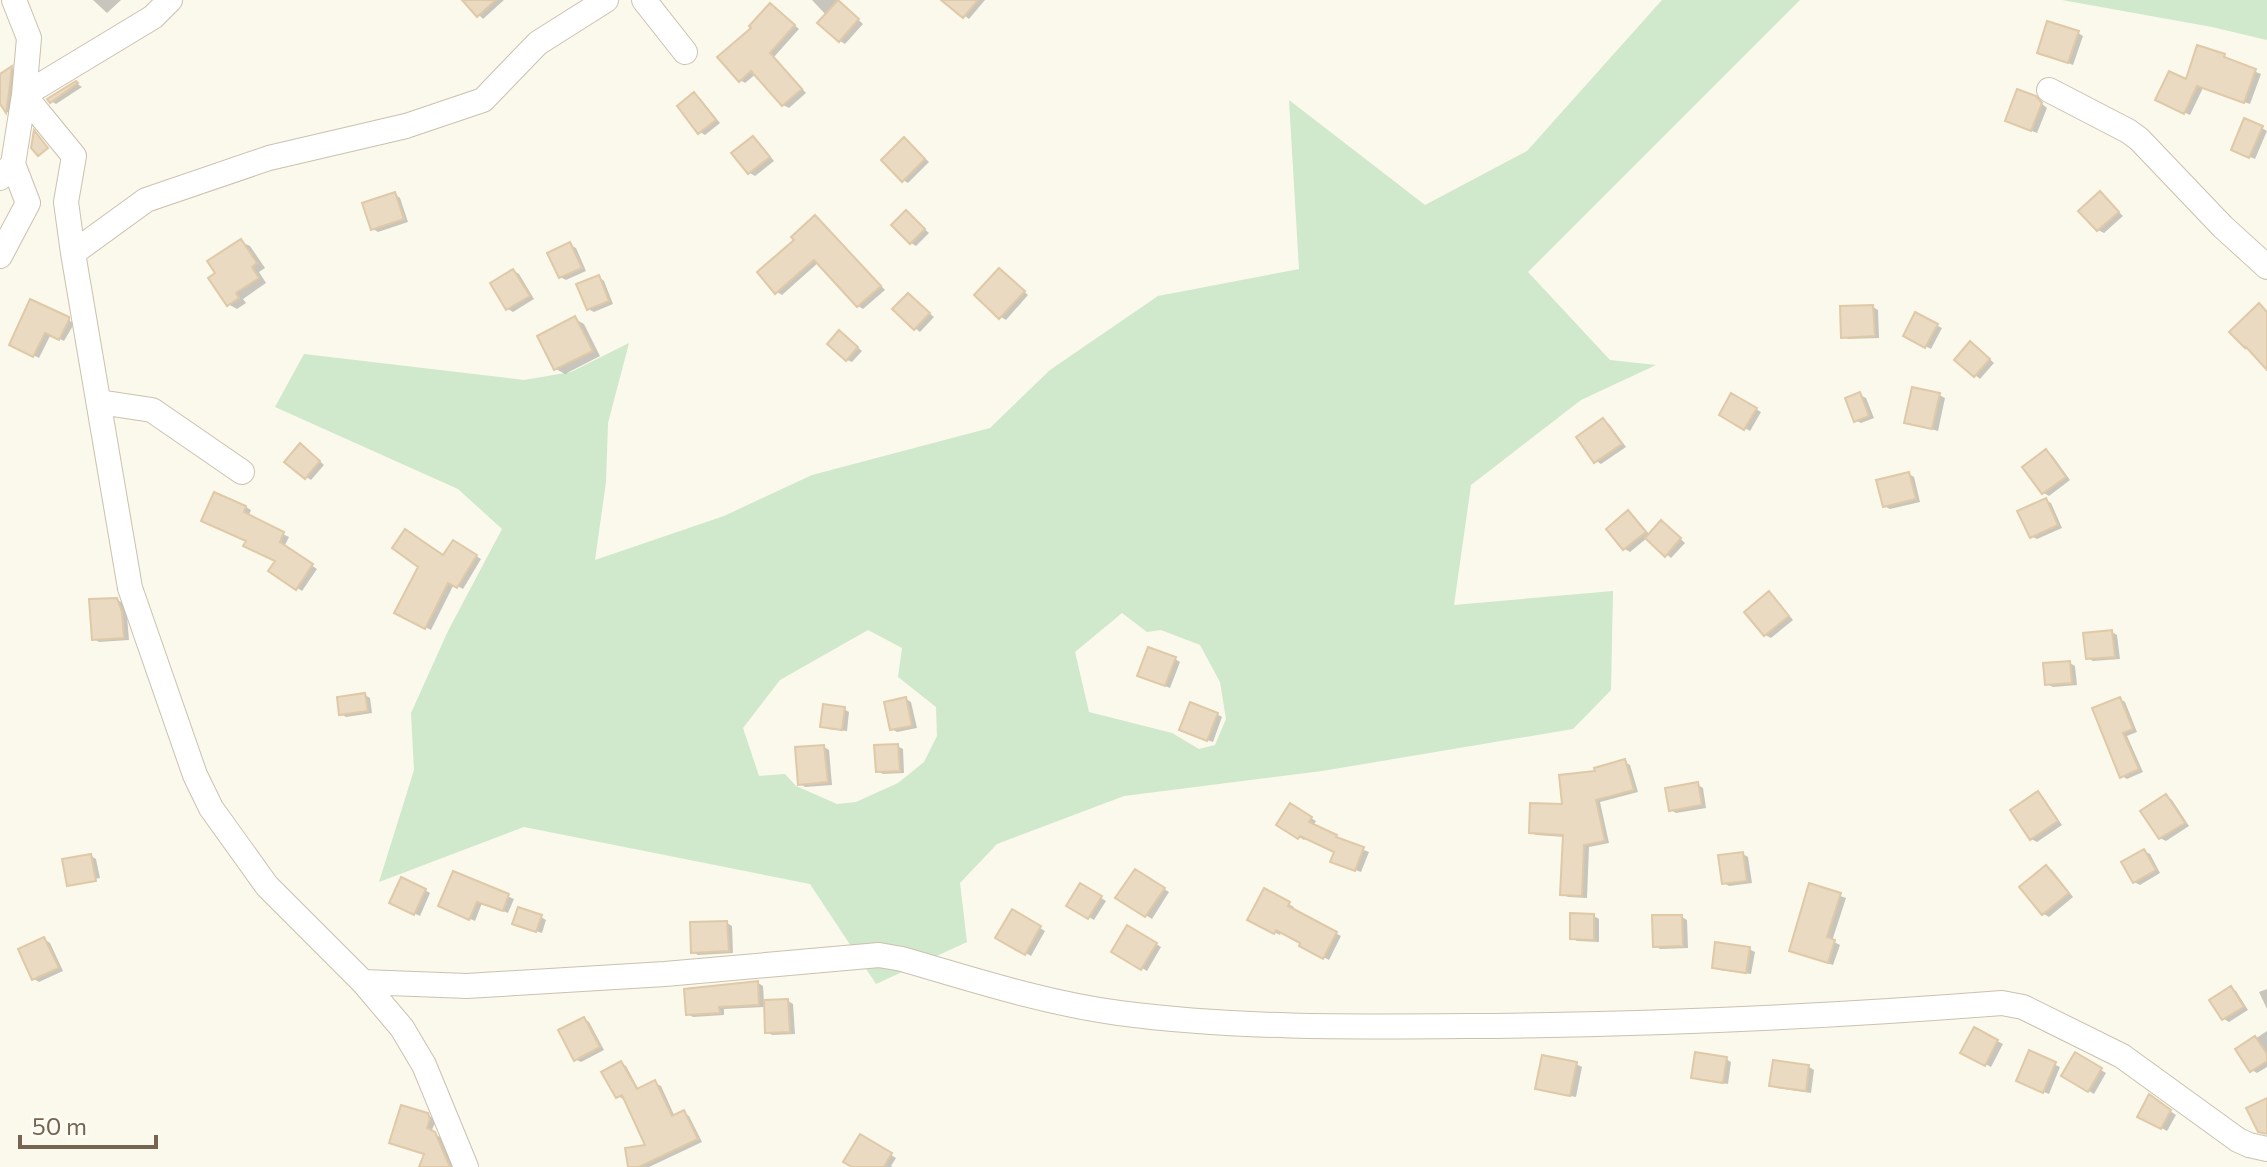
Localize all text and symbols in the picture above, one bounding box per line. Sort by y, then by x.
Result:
scale bar [20,1099,156,1149]
text: 50 m [32,1111,87,1140]

